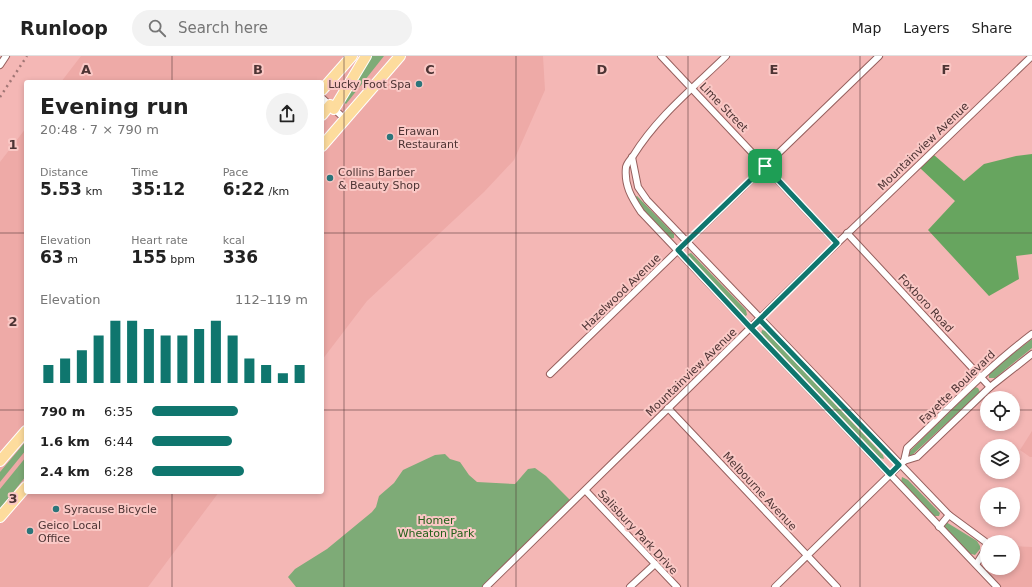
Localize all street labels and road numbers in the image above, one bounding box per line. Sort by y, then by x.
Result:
street label: Lime Street [697,80,751,135]
street label: Mountainview Avenue [875,100,972,193]
street label: Hazelwood Avenue [579,251,664,333]
street label: Foxboro Road [895,272,956,335]
street label: Mountainview Avenue [643,326,740,419]
street label: Fayette Boulevard [917,348,998,427]
street label: Melbourne Avenue [720,449,799,533]
street label: Salisbury Park Drive [595,487,680,577]

